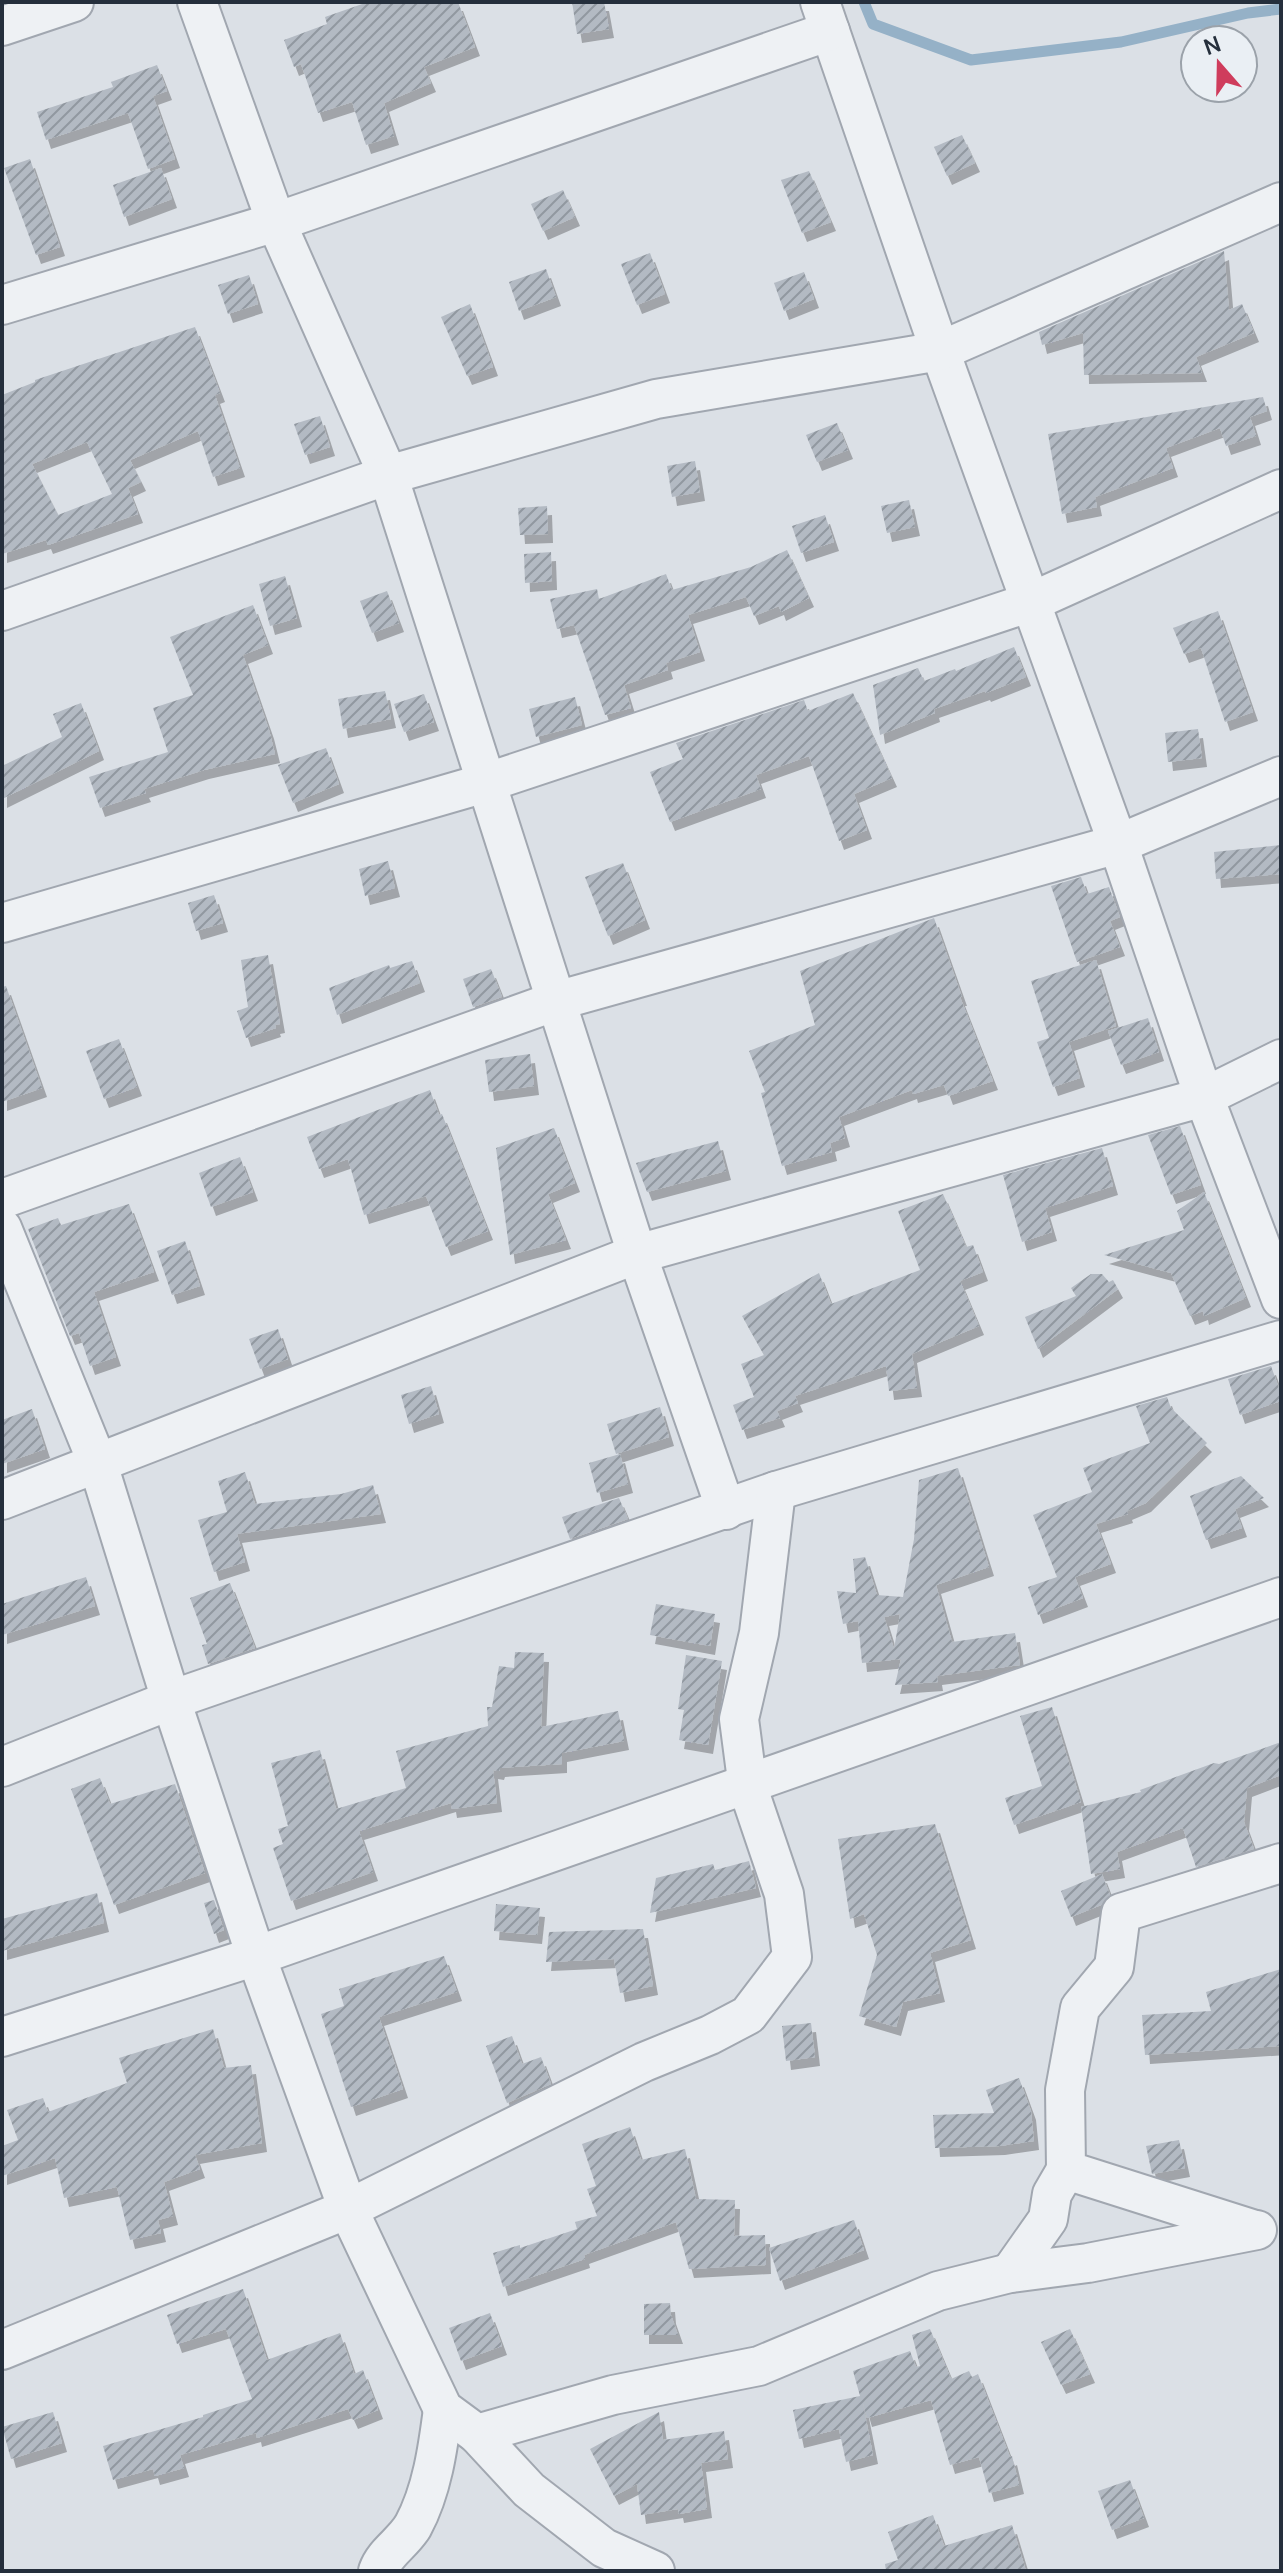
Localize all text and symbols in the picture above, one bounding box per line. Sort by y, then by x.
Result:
north arrow [1179,24,1259,104]
text: N [1200,28,1225,62]

